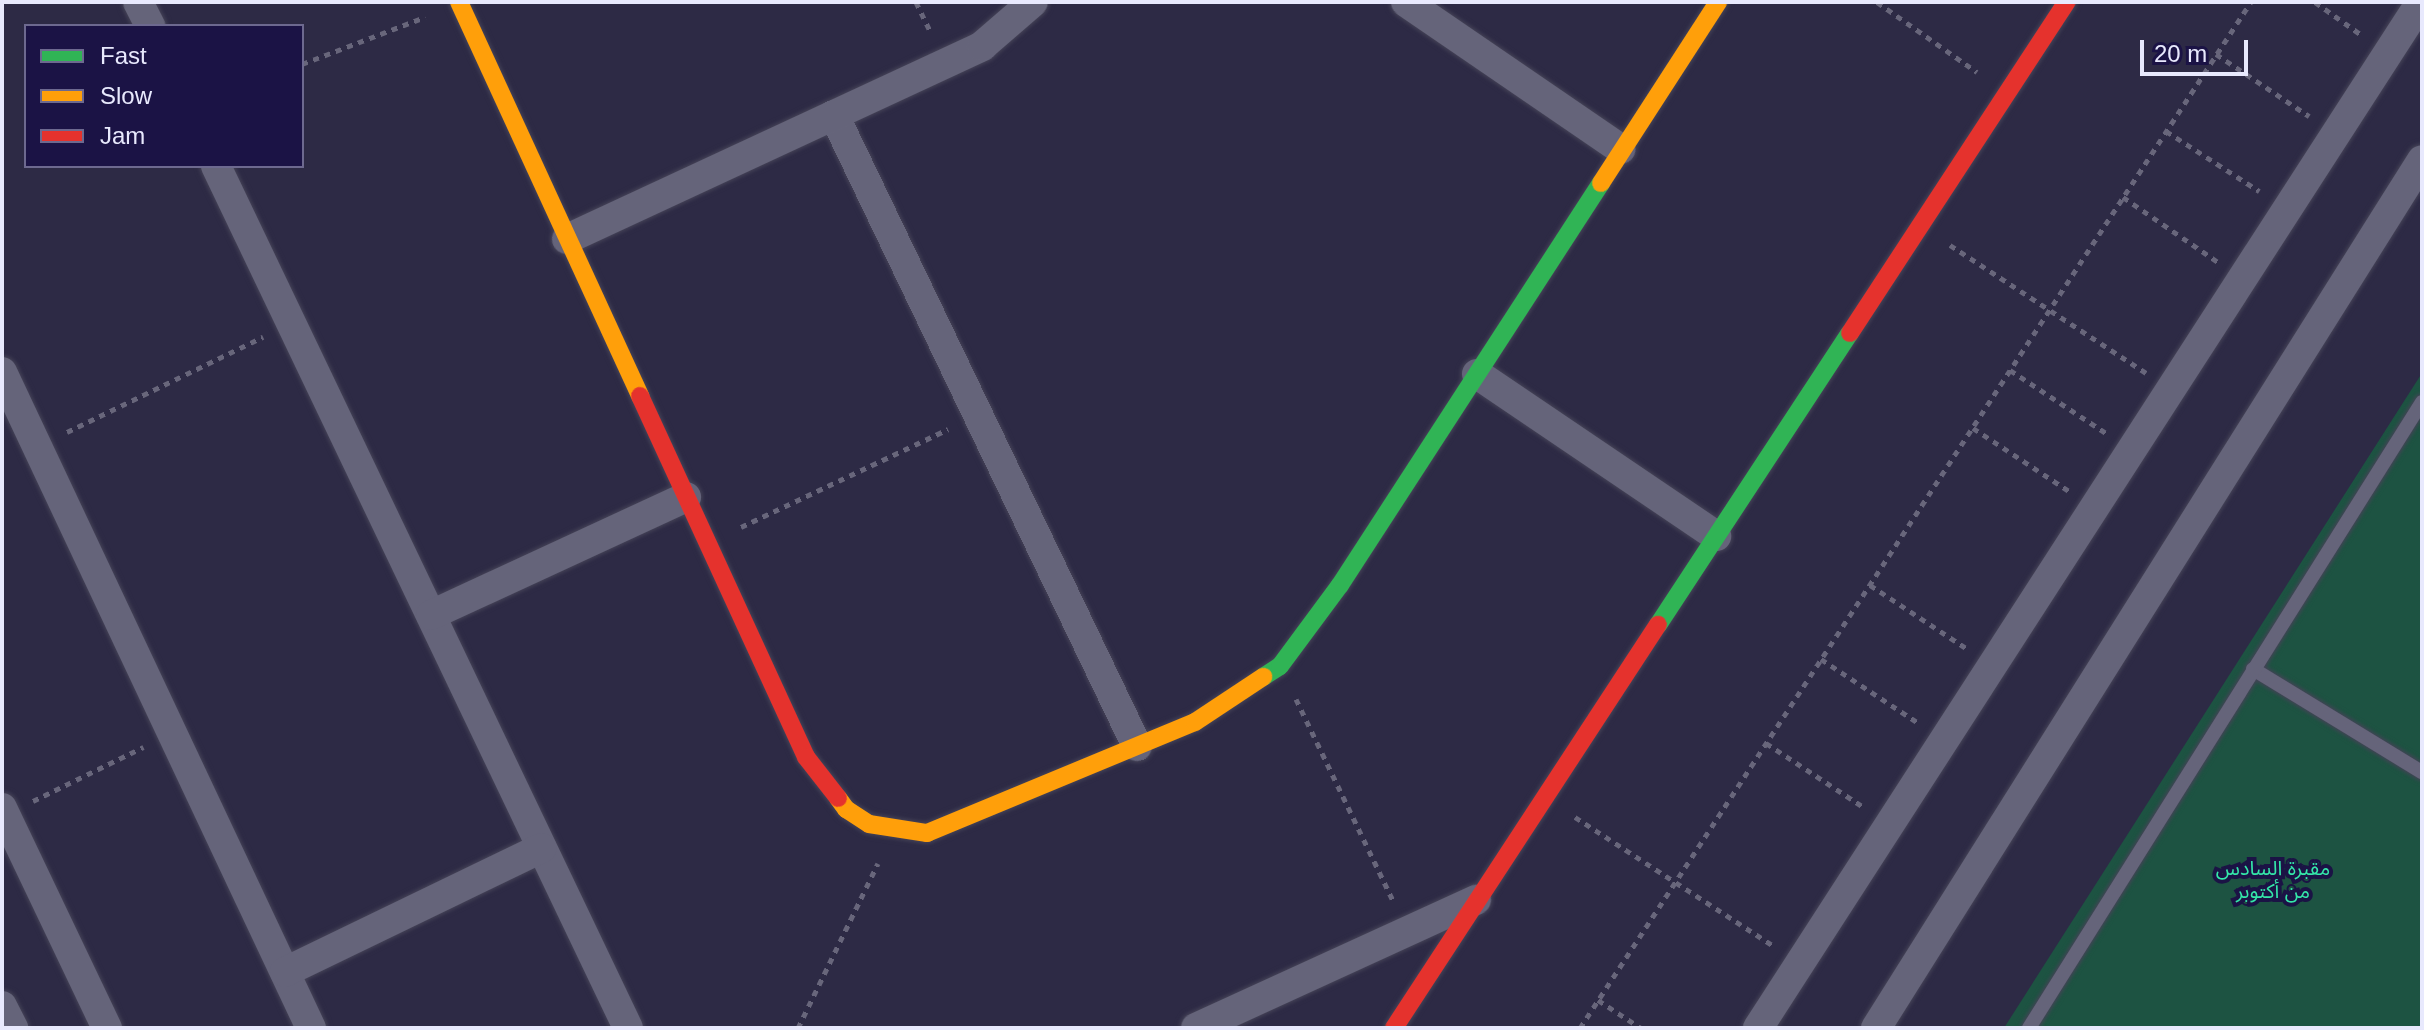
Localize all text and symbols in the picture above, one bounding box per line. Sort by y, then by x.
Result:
legend [24,24,304,168]
scale bar [2144,24,2252,74]
text: 20 m [2154,40,2207,67]
text: Fast [100,42,147,69]
text: Slow [100,82,152,109]
text: Jam [100,122,145,149]
park label: مقبرة السادس من أكتوبر [2216,857,2330,904]

